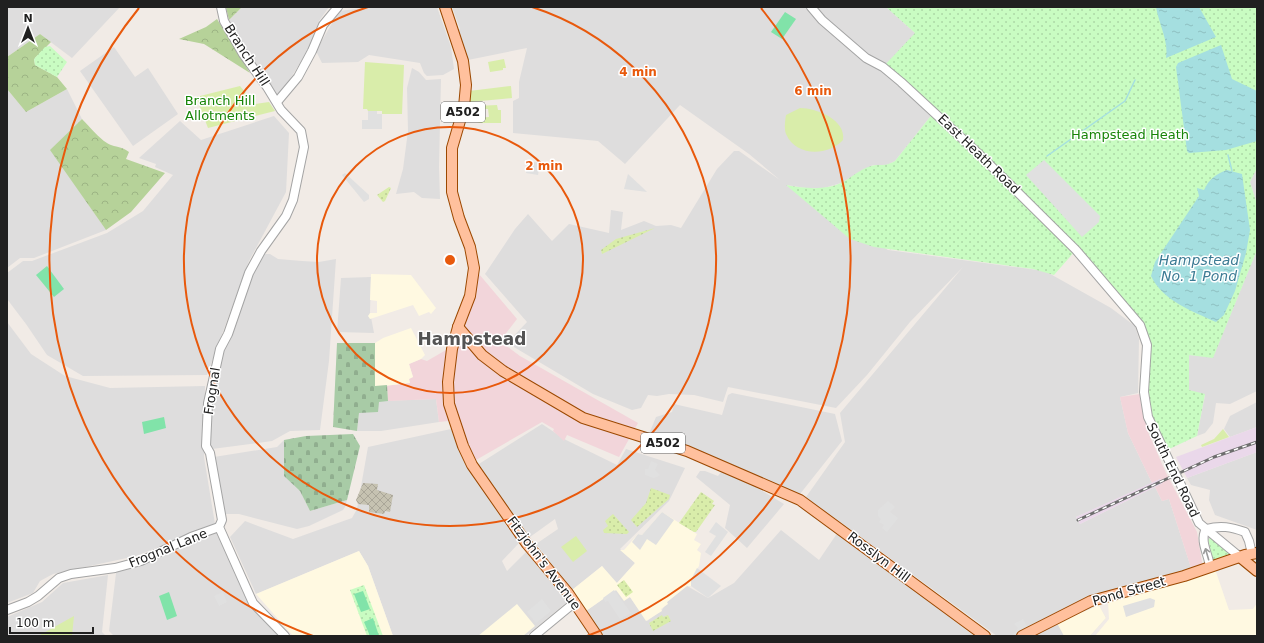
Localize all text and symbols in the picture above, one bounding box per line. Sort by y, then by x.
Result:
north arrow [8,8,48,48]
text: N [23,12,33,25]
street label: Branch Hill [221,21,273,89]
text: 4 min [619,65,657,79]
text: 6 min [794,84,832,98]
park label: Branch Hill Allotments [185,93,255,123]
road number: A502 [441,102,485,122]
street label: East Heath Road [935,111,1023,197]
park label: Hampstead Heath [1071,127,1189,142]
text: 2 min [525,159,563,173]
water label: Hampstead No. 1 Pond [1159,252,1239,284]
centre of rings [443,253,457,267]
district label: Hampstead [418,329,527,349]
street label: Frognal [201,366,223,416]
street label: South End Road [1144,420,1202,520]
road number: A502 [641,433,685,453]
street label: Fitzjohn's Avenue [504,513,584,613]
street label: Frognal Lane [127,525,209,571]
street label: Rosslyn Hill [845,529,913,585]
one-way arrow [1203,547,1210,560]
street label: Pond Street [1091,573,1167,609]
scale bar [10,609,93,635]
text: 100 m [16,616,54,630]

